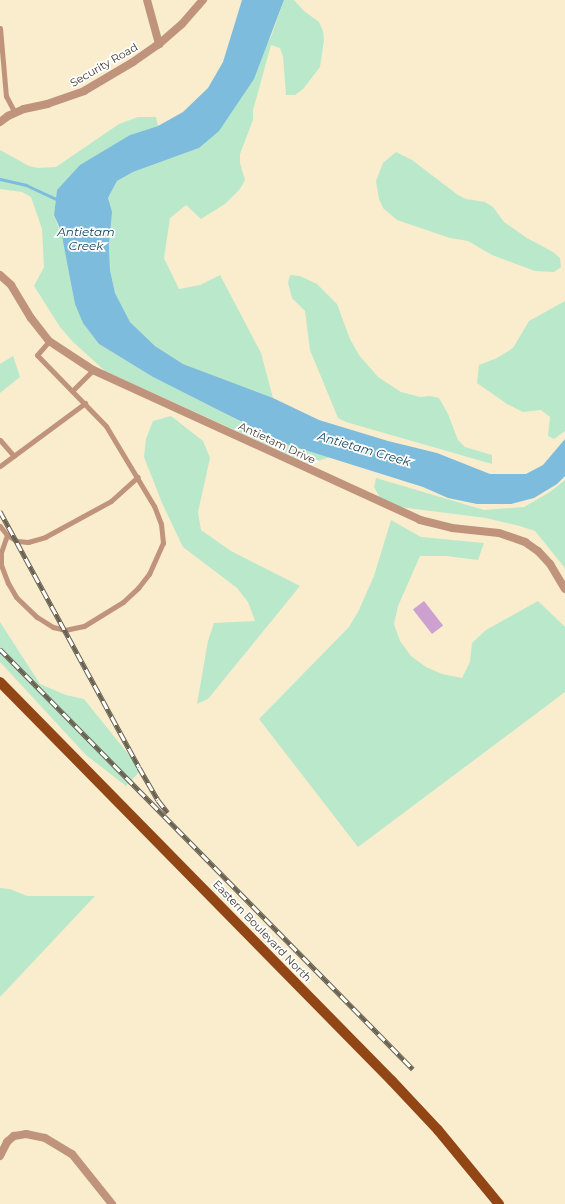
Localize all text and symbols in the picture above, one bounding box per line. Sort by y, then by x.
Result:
street label: Security Road [68,40,140,90]
water label: Antietam Creek [57,225,115,253]
street label: Antietam Drive [236,419,318,467]
water label: Antietam Creek [316,429,412,469]
street label: Eastern Boulevard North [210,878,314,984]

